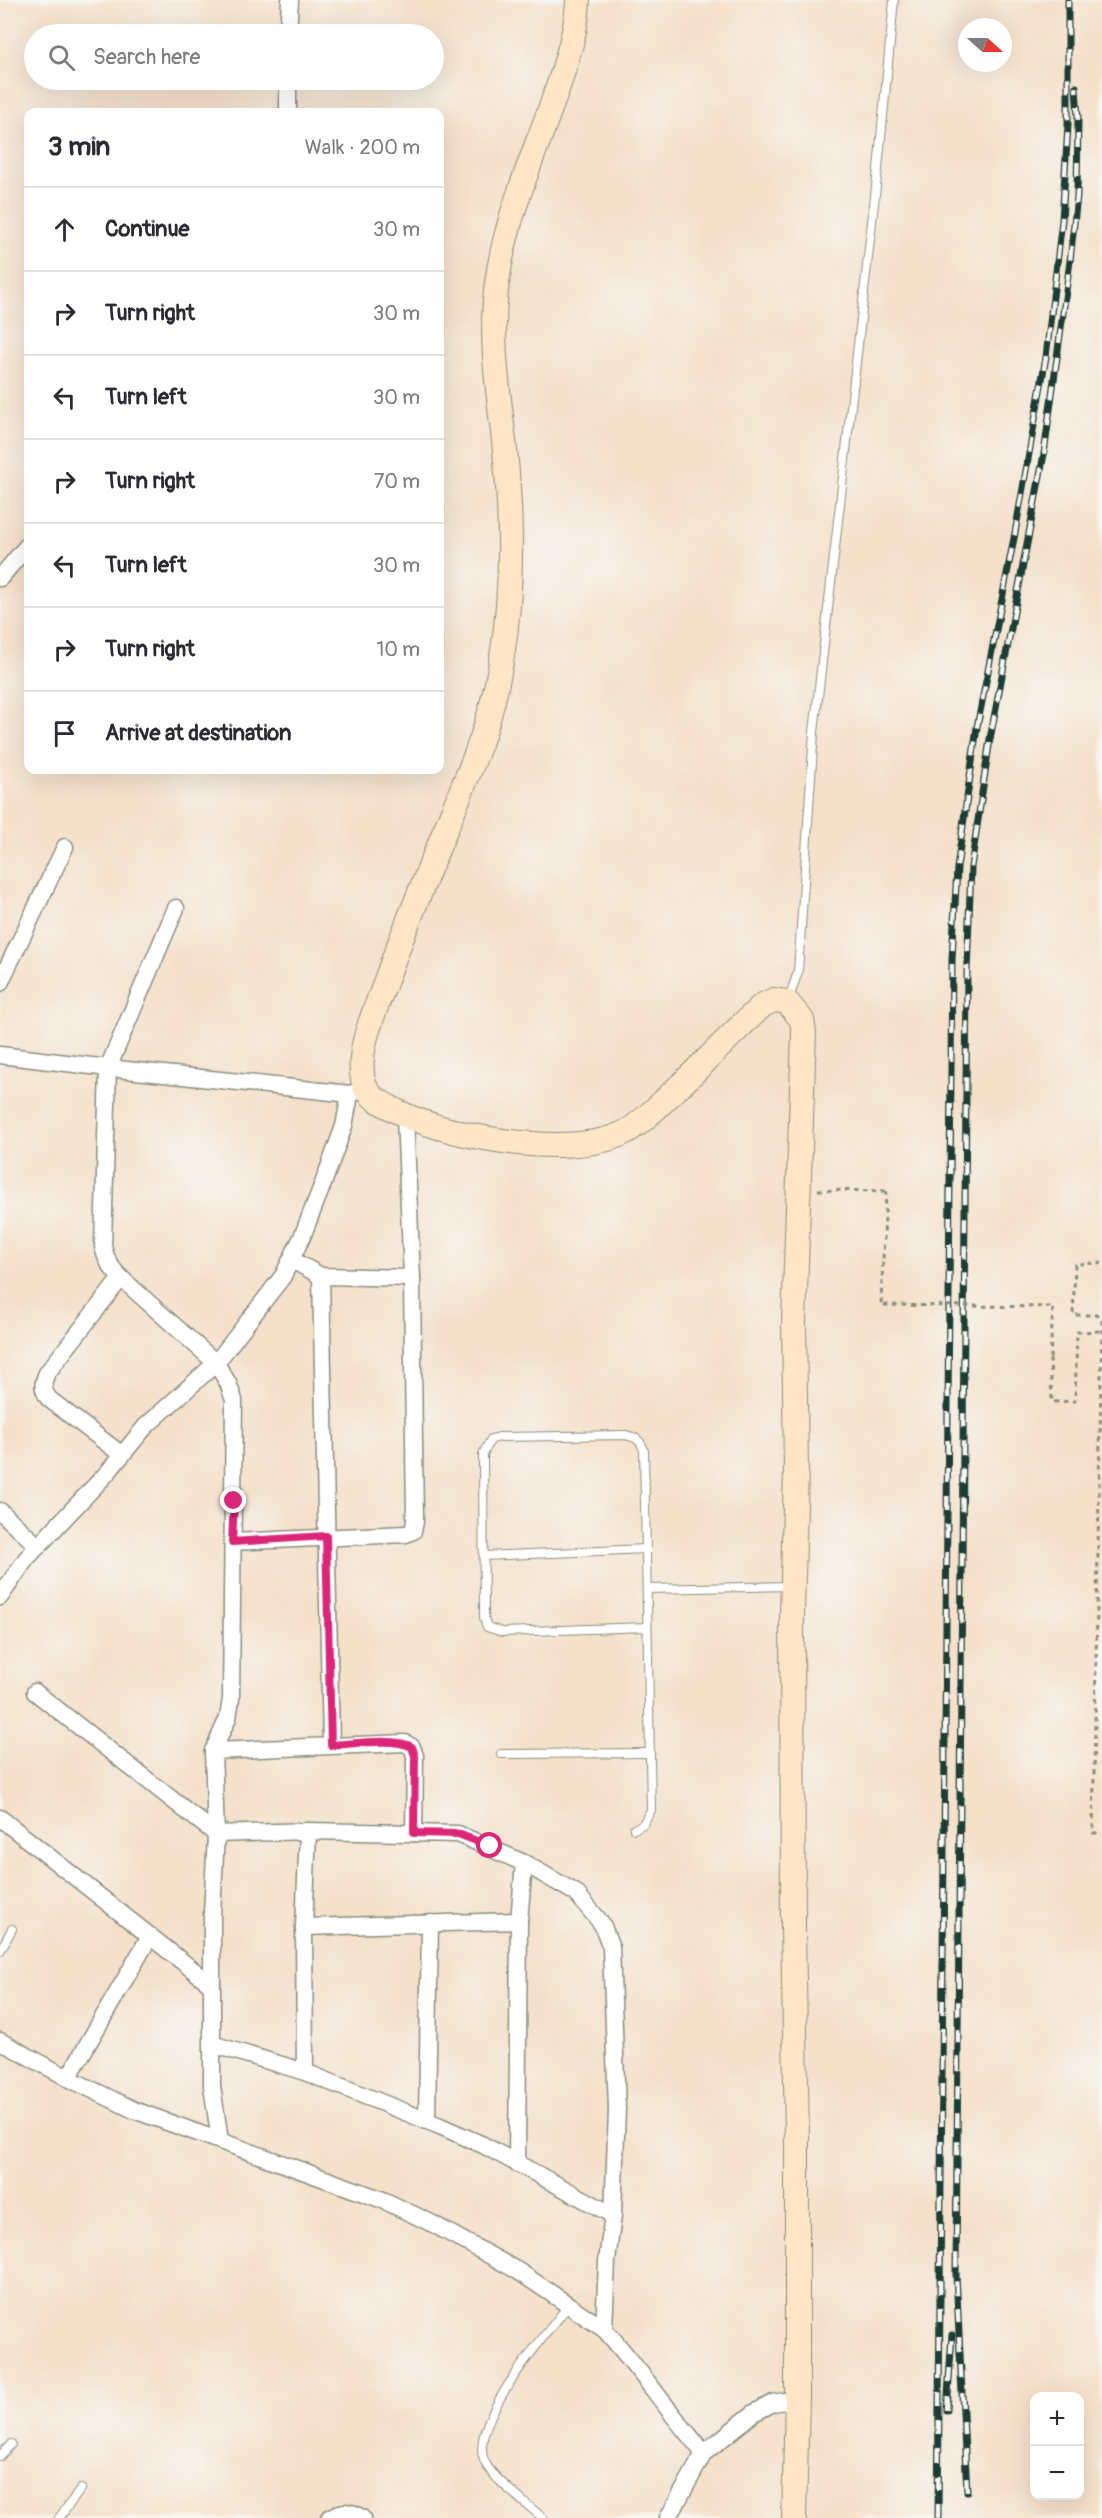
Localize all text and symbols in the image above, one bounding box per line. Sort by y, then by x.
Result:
north arrow [958,18,1012,72]
search box [24,24,444,90]
icon: search [45,41,78,74]
text: Search here [93,43,200,71]
text: 3 min [48,131,110,163]
text: Walk · 200 m [305,135,420,160]
icon: ahead [48,213,81,246]
text: Continue [105,215,189,243]
text: 30 m [373,217,420,242]
icon: right [48,297,81,330]
text: Turn right [105,299,195,327]
text: 30 m [373,301,420,326]
icon: left [48,381,81,414]
text: Turn left [105,383,187,411]
text: 30 m [373,385,420,410]
icon: right [48,465,81,498]
text: Turn right [105,467,195,495]
text: 70 m [374,469,420,494]
icon: left [48,549,81,582]
text: Turn left [105,551,187,579]
text: 30 m [373,553,420,578]
icon: right [48,633,81,666]
text: Turn right [105,635,195,663]
text: 10 m [376,637,420,662]
icon: arrive [48,717,81,750]
text: Arrive at destination [105,719,291,747]
route end [220,1487,246,1513]
route start [476,1832,502,1858]
map controls [1030,2392,1084,2500]
button: + [1030,2392,1084,2446]
button: − [1030,2446,1084,2500]

